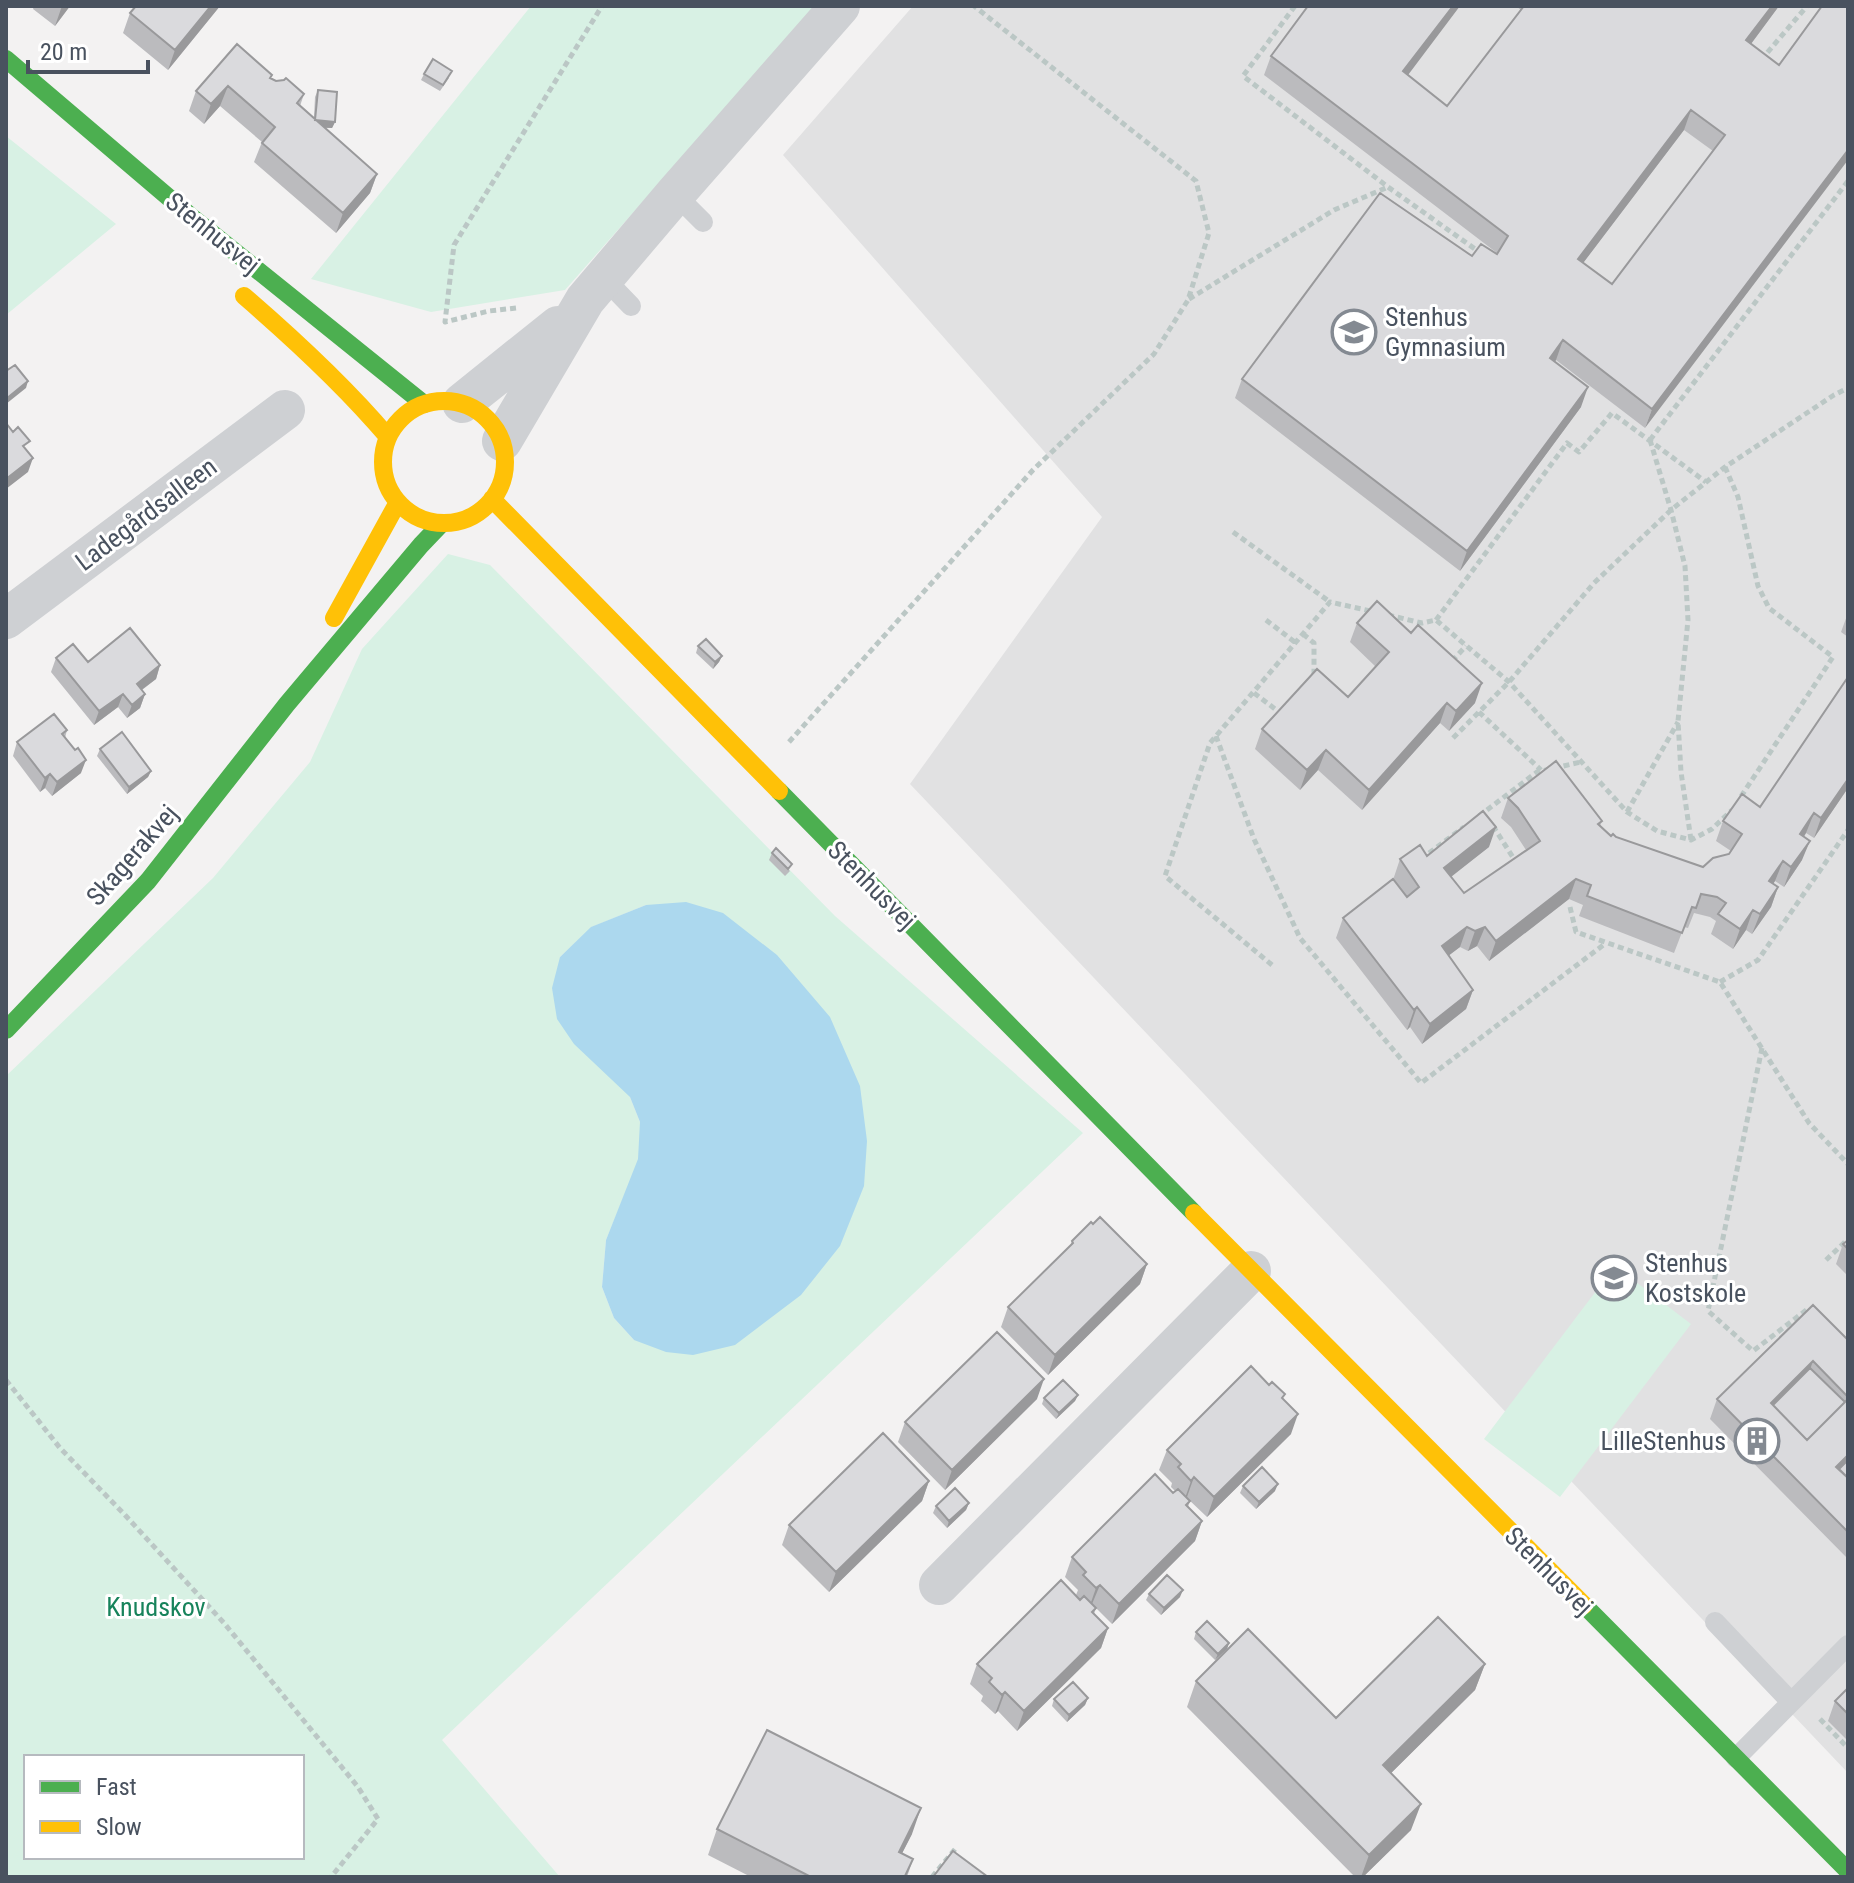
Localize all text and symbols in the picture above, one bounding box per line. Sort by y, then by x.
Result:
scale bar [28,24,148,74]
text: 20 m [40,38,87,66]
street label: Stenhusvej [160,186,266,280]
place label: Stenhus Gymnasium [1385,302,1506,362]
school or university icon: Stenhus Gymnasium [1330,308,1378,356]
street label: Ladegårdsalleen [69,451,223,577]
street label: Skagerakvej [80,799,184,911]
street label: Stenhusvej [822,835,922,935]
place label: Stenhus Kostskole [1645,1248,1746,1308]
school or university icon: Stenhus Kostskole [1590,1254,1638,1302]
building icon: LilleStenhus [1733,1417,1781,1465]
place label: LilleStenhus [1601,1426,1726,1456]
street label: Stenhusvej [1499,1521,1599,1621]
park label: Knudskov [106,1592,206,1622]
legend [24,1755,304,1859]
text: Fast [96,1773,137,1801]
text: Slow [96,1813,142,1841]

